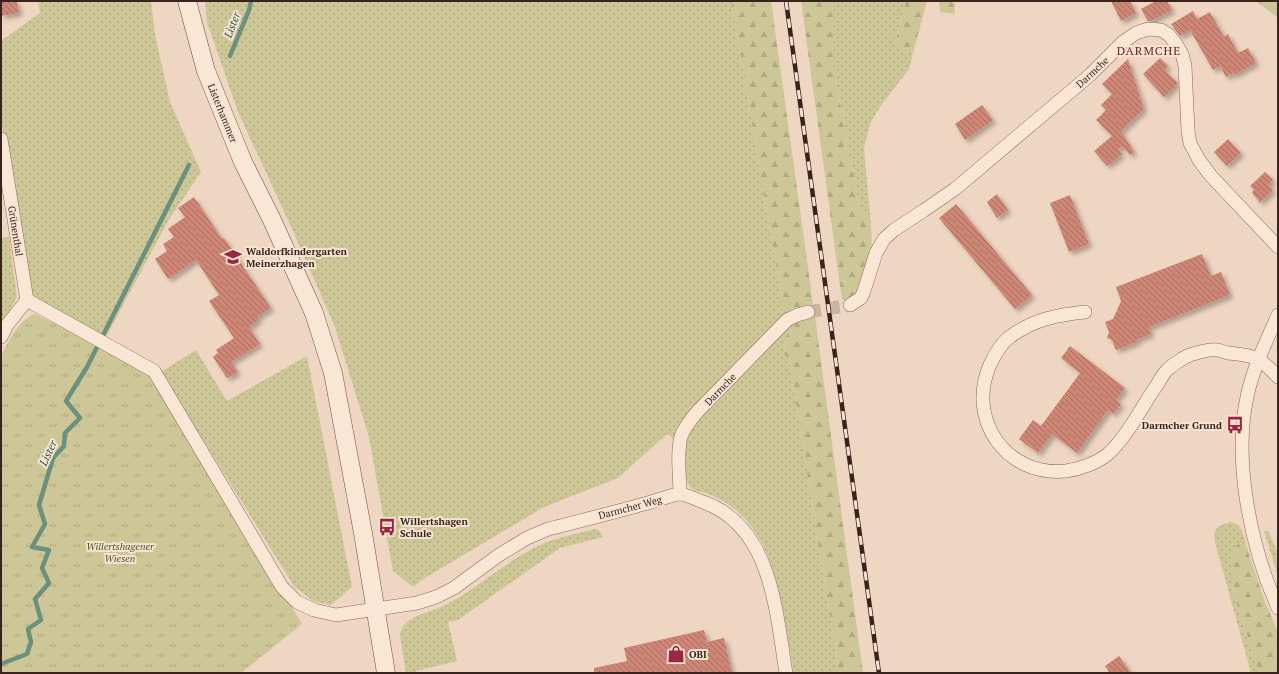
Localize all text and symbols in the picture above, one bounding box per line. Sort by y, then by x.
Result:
water label: Lister [220,9,244,41]
district label: DARMCHE [1117,43,1181,58]
street label: Darmche [1073,54,1111,91]
street label: Listerhammer [205,82,240,145]
street label: Grünenthal [5,205,26,257]
place label: Waldorfkindergarten Meinerzhagen [246,245,348,270]
school or university icon: Waldorfkindergarten Meinerzhagen [223,247,243,267]
street label: Darmche [702,370,739,408]
bus stop icon: Darmcher Grund [1225,415,1245,435]
place label: Darmcher Grund [1142,419,1222,432]
water label: Lister [36,437,60,469]
street label: Darmcher Weg [597,493,664,522]
place label: Willertshagen Schule [400,515,468,540]
bus stop icon: Willertshagen Schule [377,517,397,537]
park label: Willertshagener Wiesen [86,540,155,565]
shop icon: OBI [666,644,686,664]
place label: OBI [689,648,707,661]

